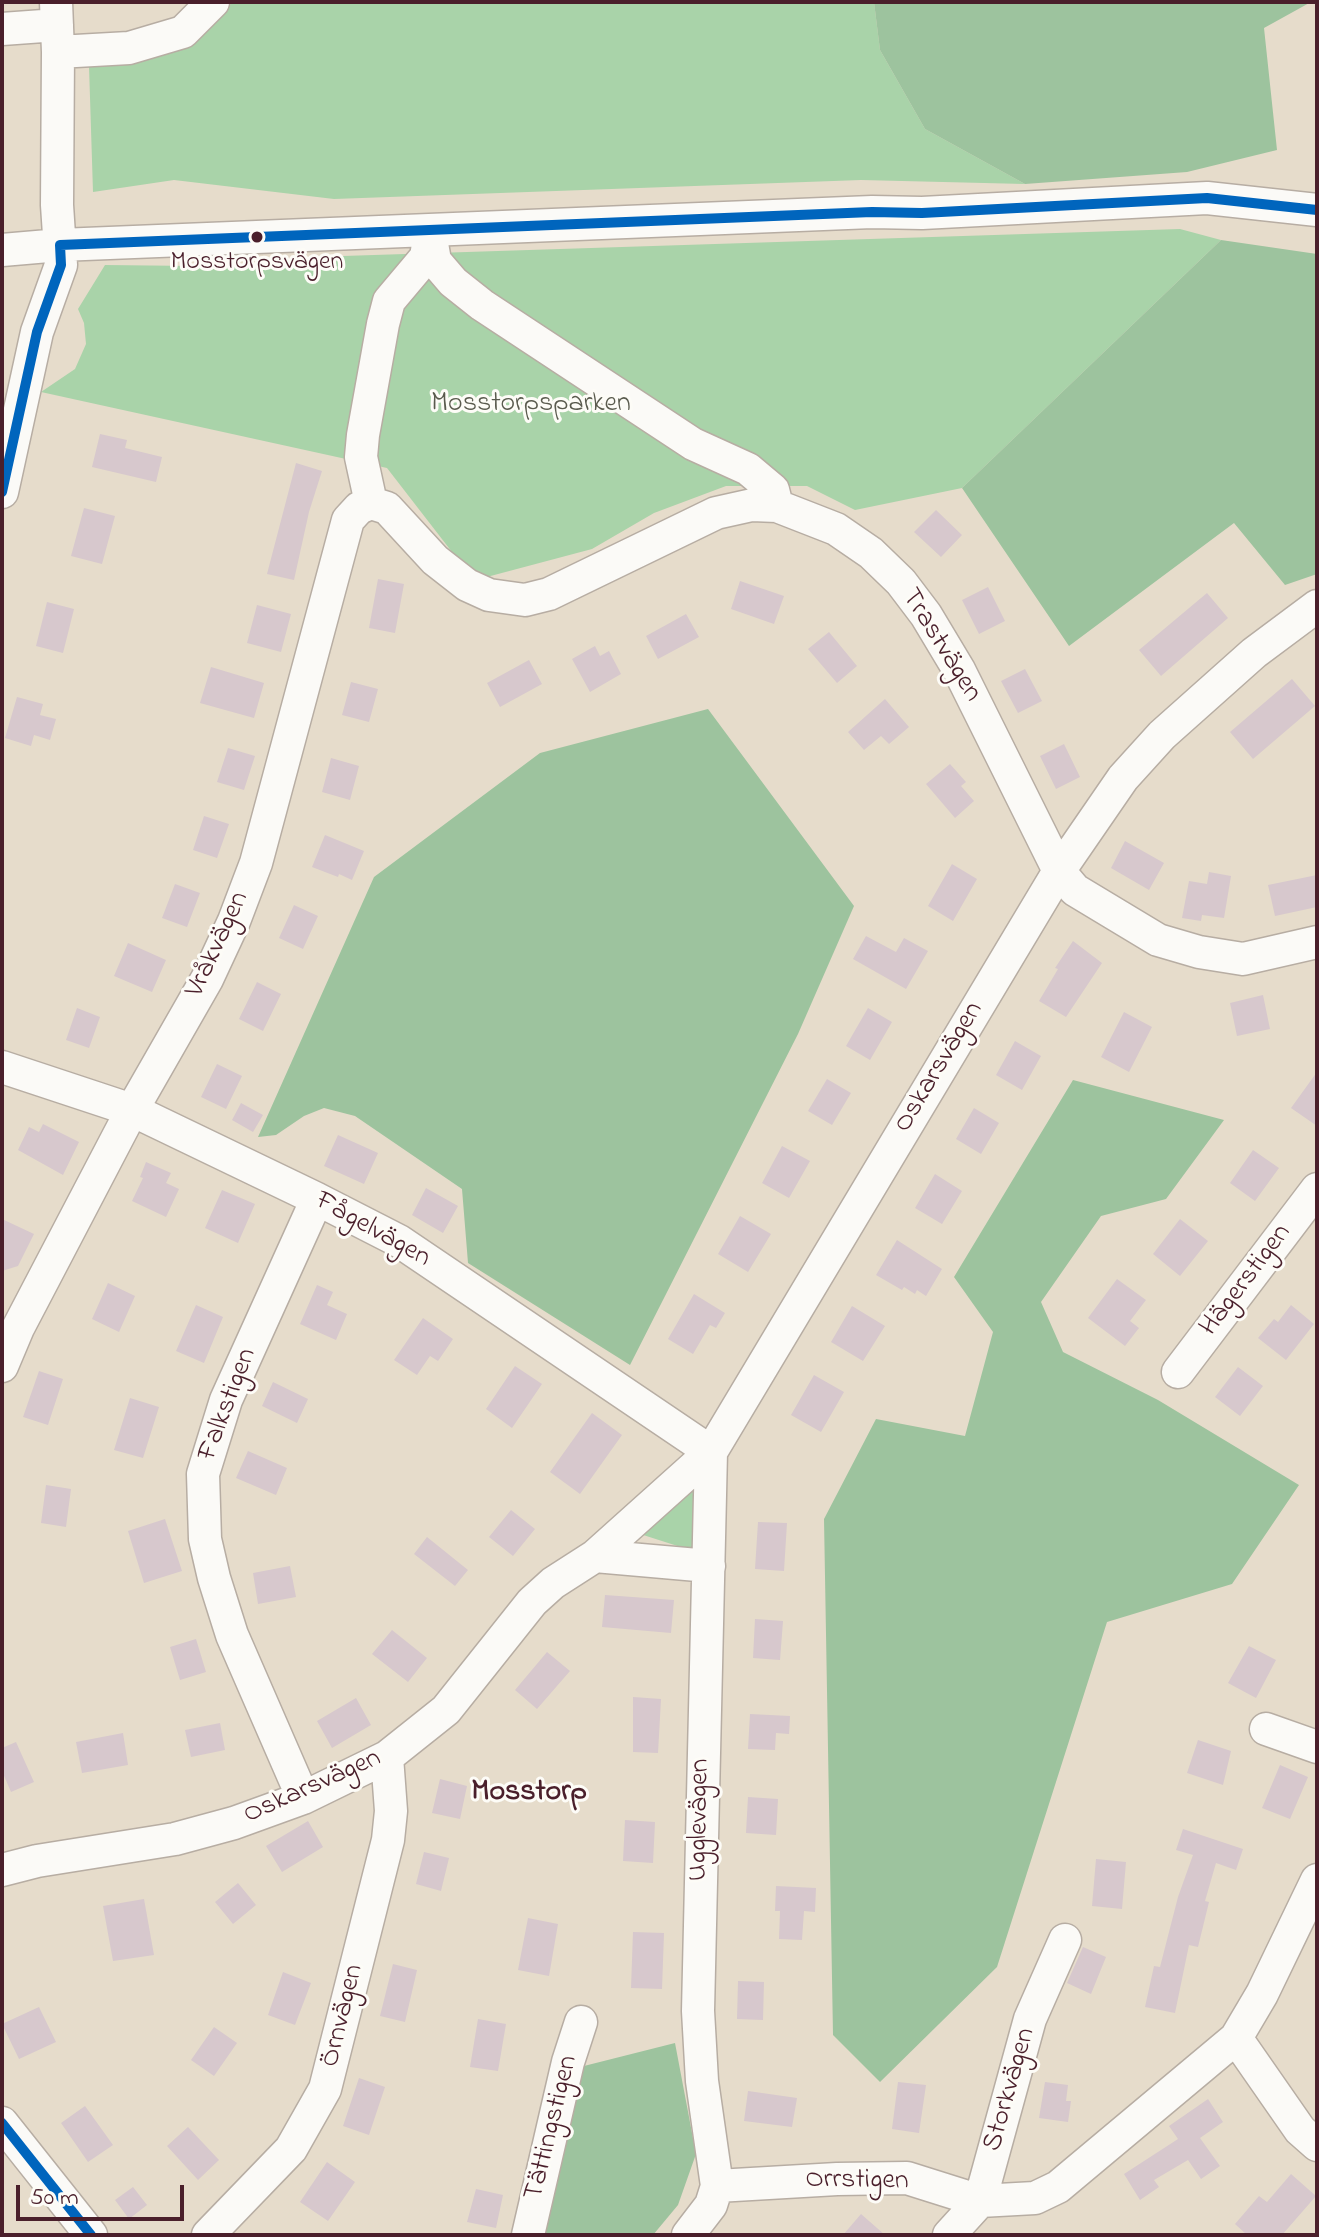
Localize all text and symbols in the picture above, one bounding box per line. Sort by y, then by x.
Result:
marker: Mosstorpsvägen [249,229,265,245]
place label: Mosstorpsvägen [171,248,343,280]
park label: Mosstorpsparken [431,388,631,422]
street label: Trastvägen [892,583,988,709]
street label: Vråkvägen [180,887,258,1003]
street label: Oskarsvägen [888,996,992,1140]
street label: Fågelvägen [308,1186,436,1276]
street label: Hägerstigen [1194,1218,1300,1344]
street label: Falkstigen [192,1344,266,1466]
street label: Oskarsvägen [239,1743,387,1833]
street label: Ugglevägen [683,1758,719,1882]
district label: Mosstorp [471,1776,587,1812]
street label: Örnvägen [315,1961,373,2071]
street label: Storkvägen [977,2024,1045,2156]
street label: Tättingstigen [519,2052,587,2204]
street label: Orrstigen [805,2164,909,2200]
scale bar [20,2169,188,2219]
text: 50 m [30,2181,79,2216]

